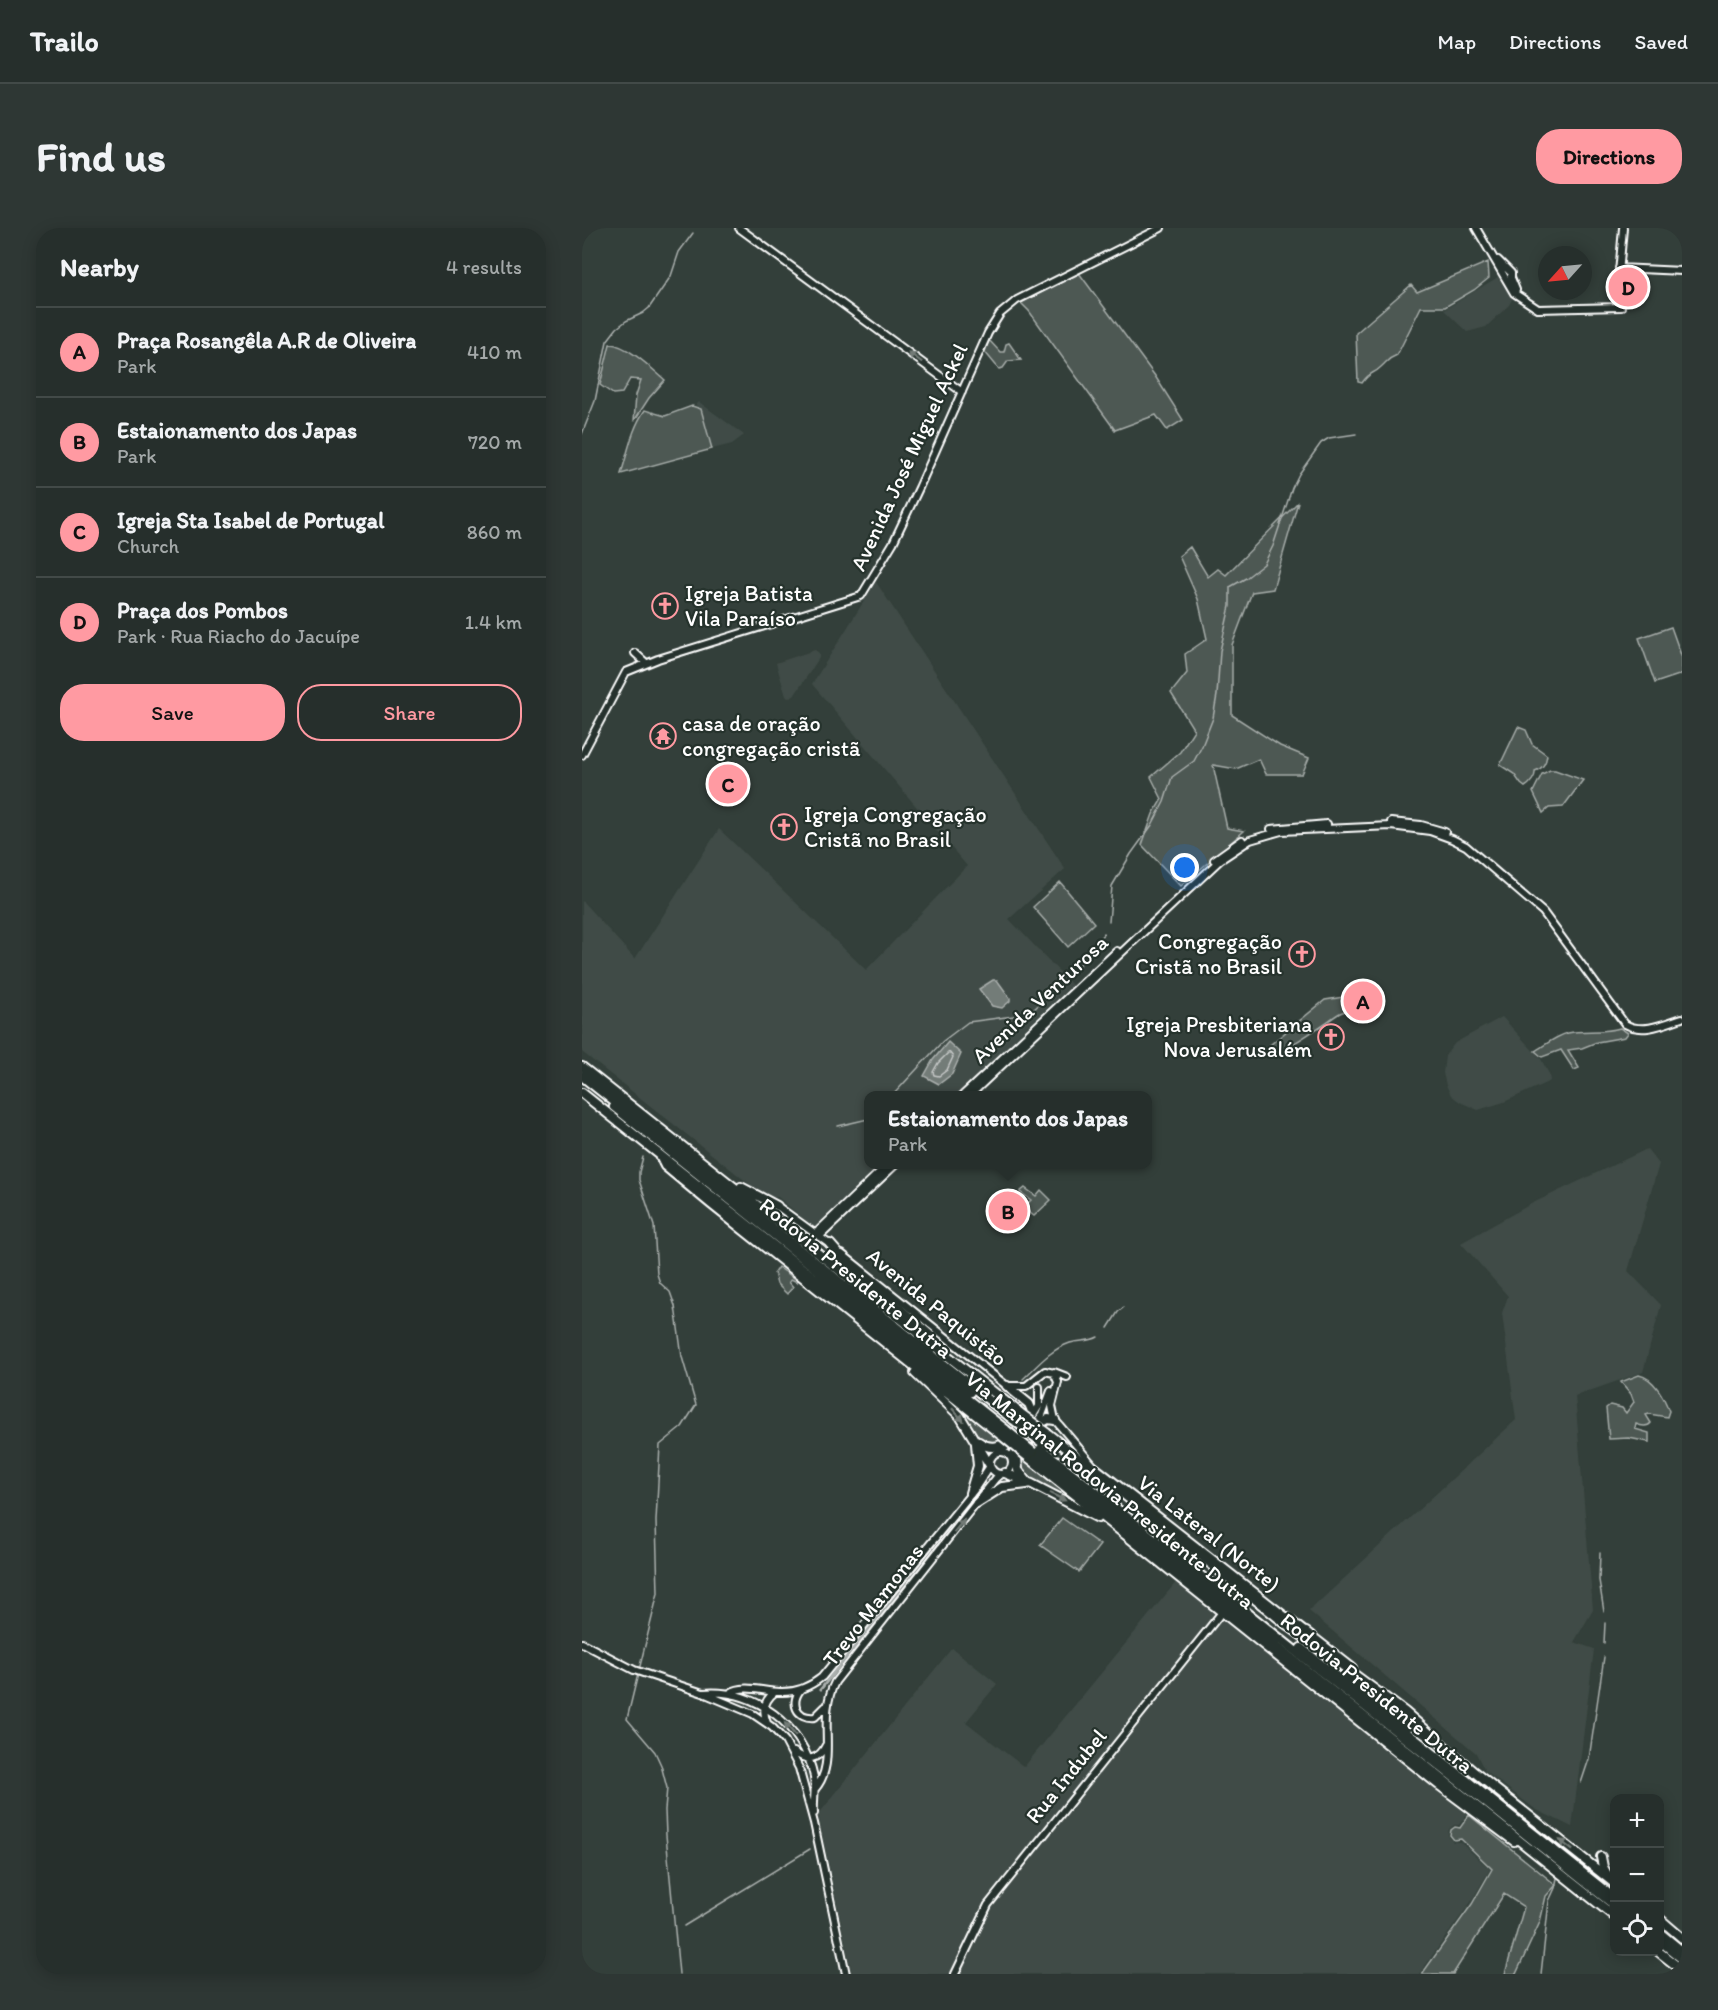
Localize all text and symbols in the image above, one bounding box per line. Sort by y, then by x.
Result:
text: Trailo [30,24,99,58]
text: Map [1438,29,1476,54]
text: Directions [1509,29,1601,54]
text: Saved [1634,29,1688,54]
button: Directions [1536,129,1682,184]
text: Find us [36,131,166,182]
north arrow [1538,246,1592,300]
text: Nearby [60,251,139,283]
text: 4 results [446,255,522,279]
pin: D [1608,264,1648,310]
text: Praça Rosangêla A.R de Oliveira [117,327,416,354]
street label: Avenida José Miguel Ackel [844,339,974,575]
text: A [73,340,86,364]
text: 410 m [467,340,522,364]
one-way arrow [907,351,923,363]
text: Park [117,354,156,378]
text: Estaionamento dos Japas [117,417,357,444]
text: B [73,430,86,454]
text: 720 m [468,430,522,454]
text: Park [117,444,156,468]
text: Igreja Sta Isabel de Portugal [117,507,384,534]
text: C [73,520,86,544]
text: 860 m [467,520,522,544]
text: Church [117,534,179,558]
place label: Igreja Batista Vila Paraíso [685,580,813,632]
church icon: Igreja Batista Vila Paraíso [650,591,680,621]
text: Praça dos Pombos [117,597,288,624]
text: D [73,610,86,634]
text: 1.4 km [465,610,522,634]
text: Park · Rua Riacho do Jacuípe [117,624,360,648]
button: Save [60,684,285,741]
button: Share [297,684,522,741]
place label: casa de oração congregação cristã [682,710,861,762]
temple icon: casa de oração congregação cristã [648,721,678,751]
pin: C [708,762,748,806]
place label: Igreja Congregação Cristã no Brasil [804,801,987,853]
church icon: Igreja Congregação Cristã no Brasil [769,812,799,842]
your location [1170,853,1199,882]
place label: Congregação Cristã no Brasil [1135,928,1282,980]
street label: Avenida Venturosa [966,929,1114,1069]
church icon: Congregação Cristã no Brasil [1287,939,1317,969]
pin: A [1344,978,1382,1024]
place label: Igreja Presbiteriana Nova Jerusalém [1126,1011,1312,1063]
church icon: Igreja Presbiteriana Nova Jerusalém [1316,1022,1346,1052]
popup [864,1091,1152,1169]
text: Estaionamento dos Japas [888,1105,1128,1132]
text: Park [888,1132,927,1156]
pin: B [988,1188,1028,1234]
street label: Rodovia Presidente Dutra [754,1192,958,1365]
street label: Avenida Paquistão [861,1242,1013,1372]
street label: Via Marginal Rodovia Presidente Dutra [960,1365,1260,1615]
one-way arrow [951,1407,965,1422]
street label: Via Lateral (Norte) [1132,1469,1286,1597]
one-way arrow [1050,1492,1067,1501]
one-way arrow [952,1519,965,1534]
street label: Trevo Mamonas [817,1538,929,1672]
street label: Rodovia Presidente Dutra [1275,1607,1479,1780]
one-way arrow [784,1722,797,1737]
street label: Rua Indubel [1020,1723,1112,1829]
map controls [1610,1794,1664,1956]
button: + [1610,1794,1664,1848]
one-way arrow [1559,1840,1574,1852]
button: − [1610,1848,1664,1902]
button: locate [1610,1902,1664,1956]

